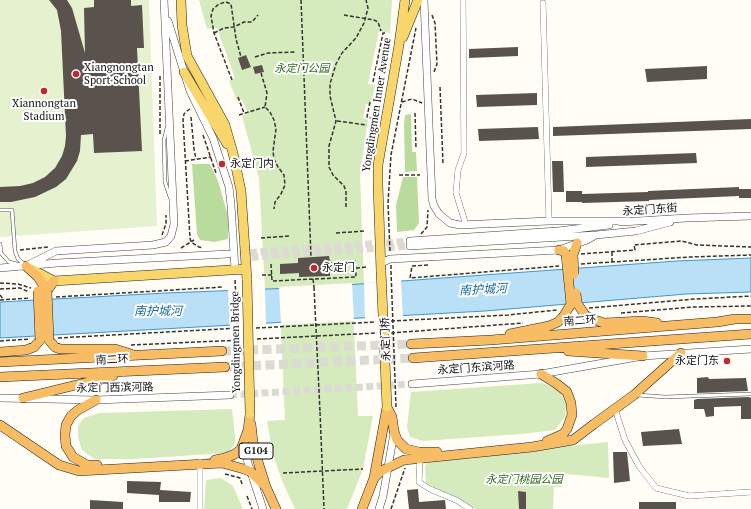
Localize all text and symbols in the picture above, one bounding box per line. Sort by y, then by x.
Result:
street label: Yongdingmen Inner Avenue [360,37,394,173]
place label: Xiangnongtan Sport School [84,61,154,87]
park label: 永定门公园 [275,62,329,76]
marker: Xiangnongtan Sport School [71,69,81,79]
marker: Xiannongtan Stadium [39,86,49,96]
place label: Xiannongtan Stadium [12,97,76,123]
place label: 永定门内 [230,157,274,171]
marker: 永定门内 [217,159,227,169]
street label: 永定门东街 [622,201,678,219]
place label: 永定门 [322,261,355,275]
marker: 永定门 [309,263,319,273]
water label: 南护城河 [459,282,507,298]
street label: Yongdingmen Bridge [229,291,243,393]
water label: 南护城河 [134,305,182,319]
street label: 南二环 [563,313,597,329]
street label: 永定门桥 [379,317,393,361]
street label: 南二环 [95,353,129,367]
place label: 永定门东 [675,354,719,368]
marker: 永定门东 [722,356,732,366]
street label: 永定门东滨河路 [437,359,515,377]
street label: 永定门西滨河路 [76,381,154,395]
road number: G104 [239,443,273,459]
park label: 永定门桃园公园 [486,473,562,487]

